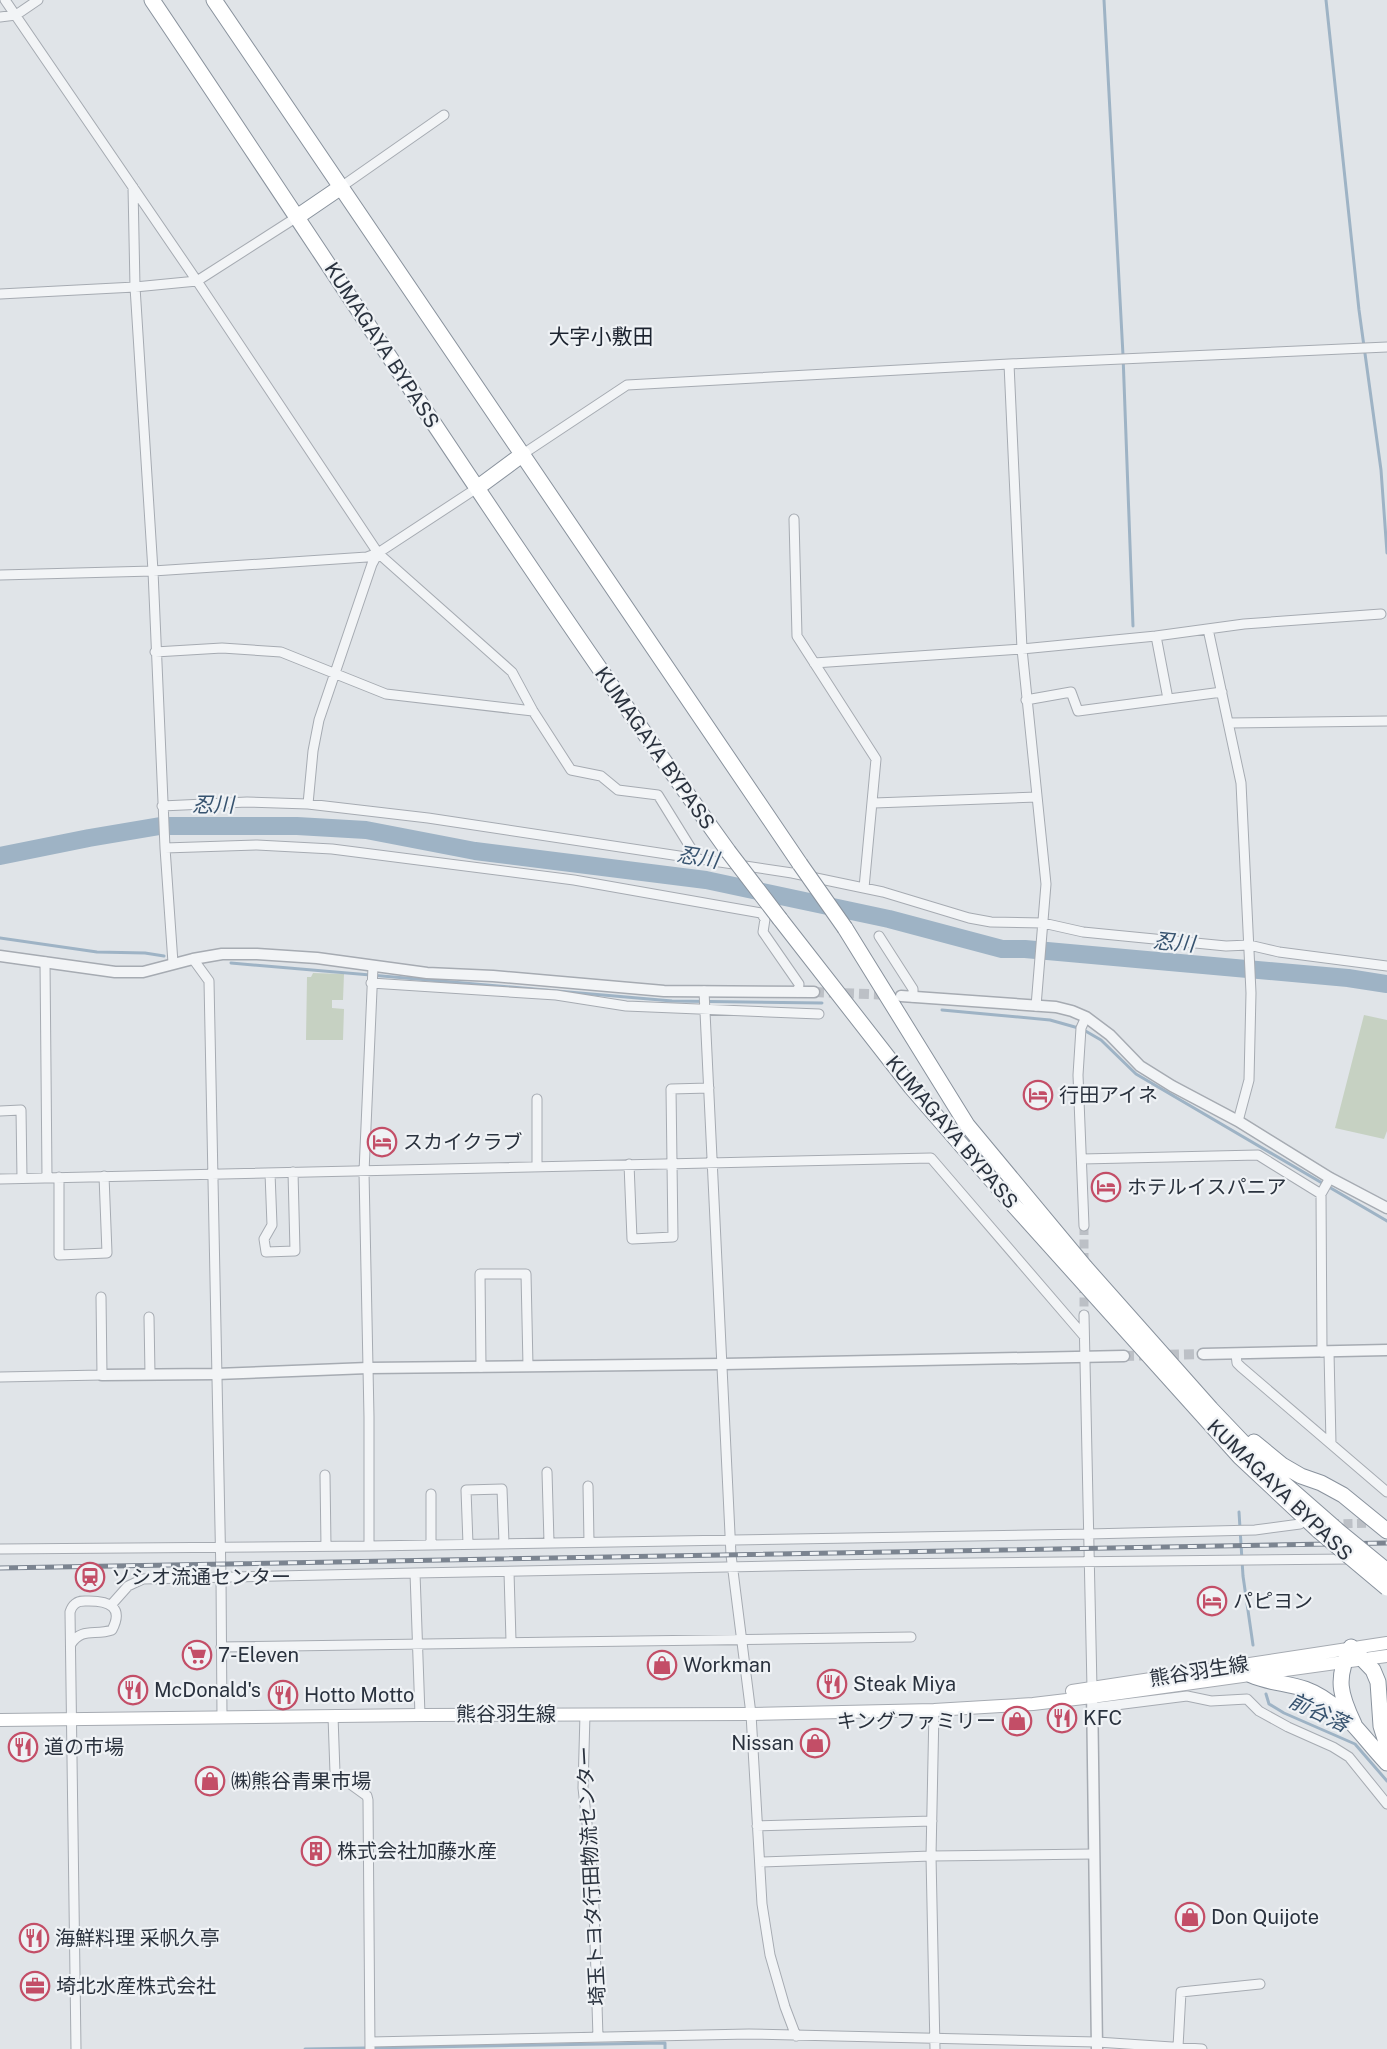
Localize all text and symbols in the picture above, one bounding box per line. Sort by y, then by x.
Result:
street label: KUMAGAYA BYPASS [319,258,445,432]
district label: 大字小敷田 [549,324,654,349]
street label: KUMAGAYA BYPASS [590,662,720,834]
water label: 忍川 [192,792,236,817]
water label: 忍川 [675,841,723,873]
water label: 忍川 [1152,928,1198,956]
street label: KUMAGAYA BYPASS [881,1050,1023,1214]
hotel icon: 行田アイネ [1022,1079,1054,1111]
place label: 行田アイネ [1059,1083,1158,1107]
hotel icon: スカイクラブ [366,1126,398,1158]
place label: スカイクラブ [403,1130,523,1154]
hotel icon: ホテルイスパニア [1090,1171,1122,1203]
place label: ホテルイスパニア [1127,1175,1286,1199]
street label: KUMAGAYA BYPASS [1202,1414,1358,1566]
station icon: ソシオ流通センター [74,1561,106,1593]
place label: ソシオ流通センター [111,1565,291,1589]
hotel icon: パピヨン [1196,1585,1228,1617]
place label: パピヨン [1233,1589,1313,1613]
supermarket icon: 7-Eleven [181,1639,213,1671]
place label: 7-Eleven [218,1643,299,1667]
shop icon: Workman [646,1649,678,1681]
street label: 熊谷羽生線 [1148,1651,1250,1691]
place label: Workman [683,1653,771,1677]
restaurant icon: Steak Miya [816,1668,848,1700]
place label: Steak Miya [853,1672,956,1696]
restaurant icon: McDonald's [117,1674,149,1706]
place label: McDonald's [154,1678,261,1702]
restaurant icon: Hotto Motto [267,1679,299,1711]
place label: Hotto Motto [304,1683,414,1707]
water label: 前谷落 [1285,1687,1356,1738]
street label: 熊谷羽生線 [456,1702,556,1726]
restaurant icon: KFC [1046,1702,1078,1734]
shop icon: キングファミリー [1001,1705,1033,1737]
place label: KFC [1083,1706,1122,1730]
place label: キングファミリー [837,1709,996,1733]
shop icon: Nissan [799,1727,831,1759]
restaurant icon: 道の市場 [7,1731,39,1763]
place label: Nissan [731,1731,794,1755]
place label: 道の市場 [44,1735,124,1759]
street label: 埼玉トヨタ行田物流センター [572,1746,610,2006]
shop icon: ㈱熊谷青果市場 [194,1765,226,1797]
place label: ㈱熊谷青果市場 [231,1769,371,1793]
building icon: 株式会社加藤水産 [300,1835,332,1867]
place label: 株式会社加藤水産 [337,1839,497,1863]
shop icon: Don Quijote [1174,1901,1206,1933]
place label: Don Quijote [1211,1905,1319,1929]
restaurant icon: 海鮮料理 采帆久亭 [18,1922,50,1954]
place label: 海鮮料理 采帆久亭 [55,1926,220,1950]
office icon: 埼北水産株式会社 [19,1970,51,2002]
place label: 埼北水産株式会社 [56,1974,216,1998]

